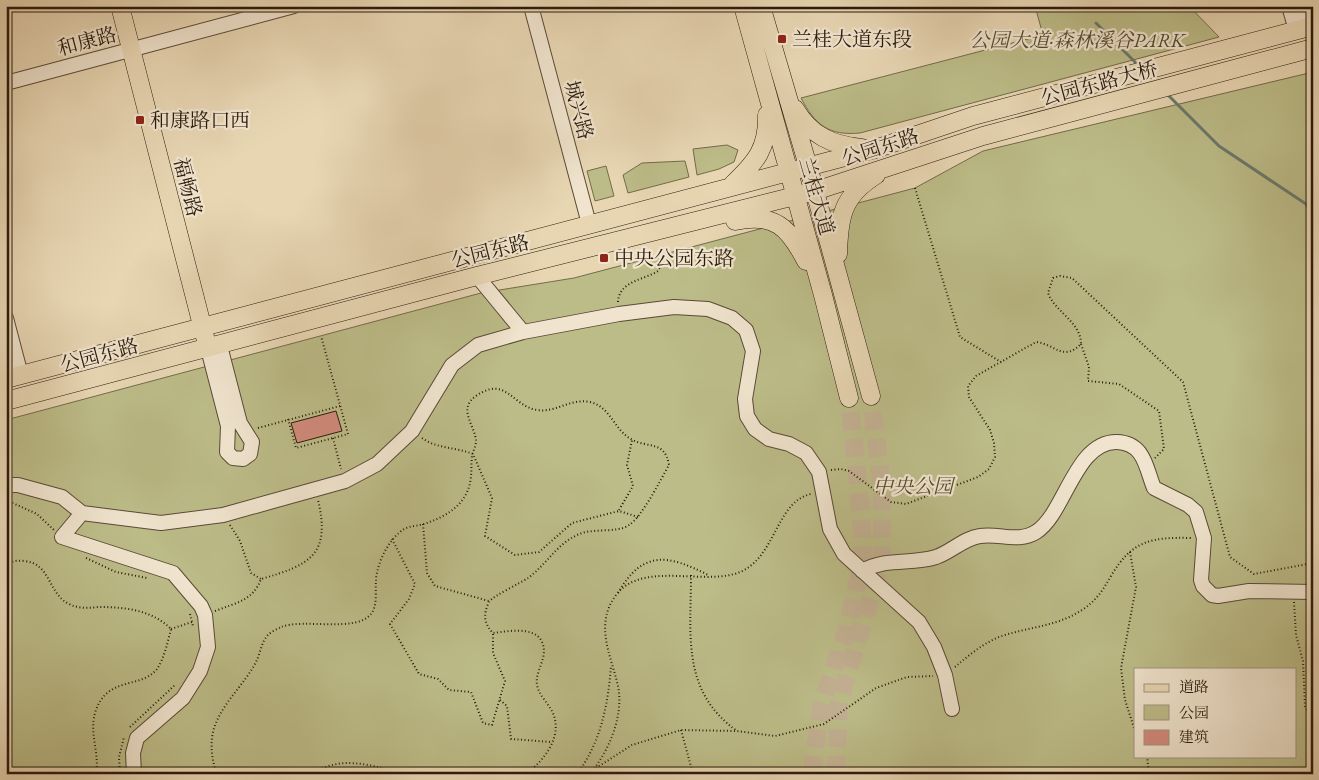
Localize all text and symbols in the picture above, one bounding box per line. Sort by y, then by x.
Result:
street label: 和康路 [55,21,119,61]
place label: 兰桂大道东段 [792,26,912,52]
park label: 公园大道·森林溪谷PARK [969,27,1187,53]
marker: 兰桂大道东段 [776,33,788,45]
street label: 公园东路大桥 [1038,55,1160,111]
street label: 城兴路 [559,78,599,142]
place label: 和康路口西 [150,107,250,133]
marker: 和康路口西 [134,114,146,126]
street label: 公园东路 [838,122,922,172]
street label: 兰桂大道 [793,154,841,238]
street label: 福畅路 [168,155,208,219]
street label: 公园东路 [448,229,532,273]
place label: 中央公园东路 [614,245,734,271]
marker: 中央公园东路 [598,252,610,264]
street label: 公园东路 [57,332,141,378]
park label: 中央公园 [873,473,956,499]
legend [1134,668,1296,758]
text: 道路 [1179,677,1209,696]
text: 公园 [1179,703,1209,722]
text: 建筑 [1179,727,1209,746]

